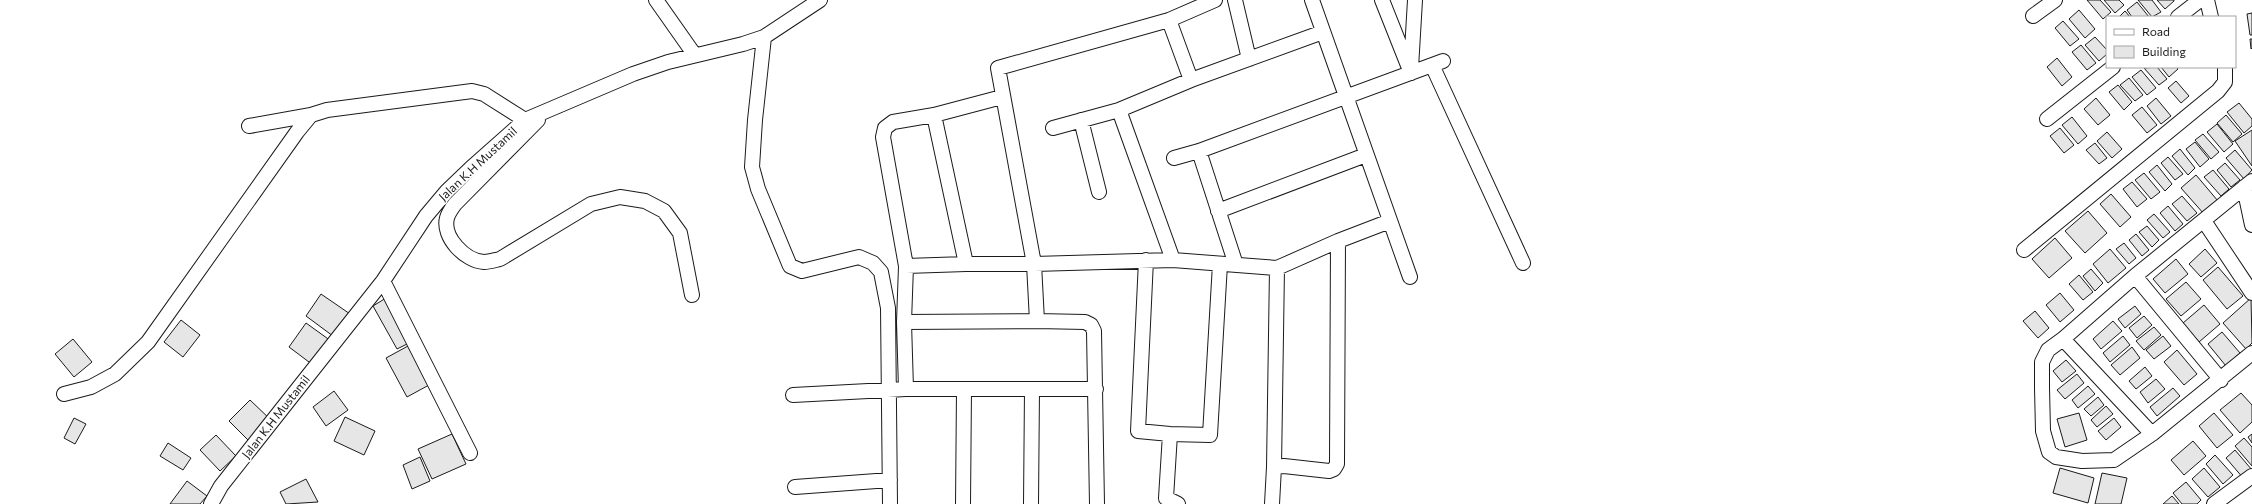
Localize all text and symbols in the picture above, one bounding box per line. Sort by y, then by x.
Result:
legend [2106,16,2236,68]
text: Road [2142,24,2170,38]
text: Building [2142,44,2186,58]
street label: Jalan K.H Mustamil [435,123,520,204]
street label: Jalan K.H Mustamil [238,372,313,461]

